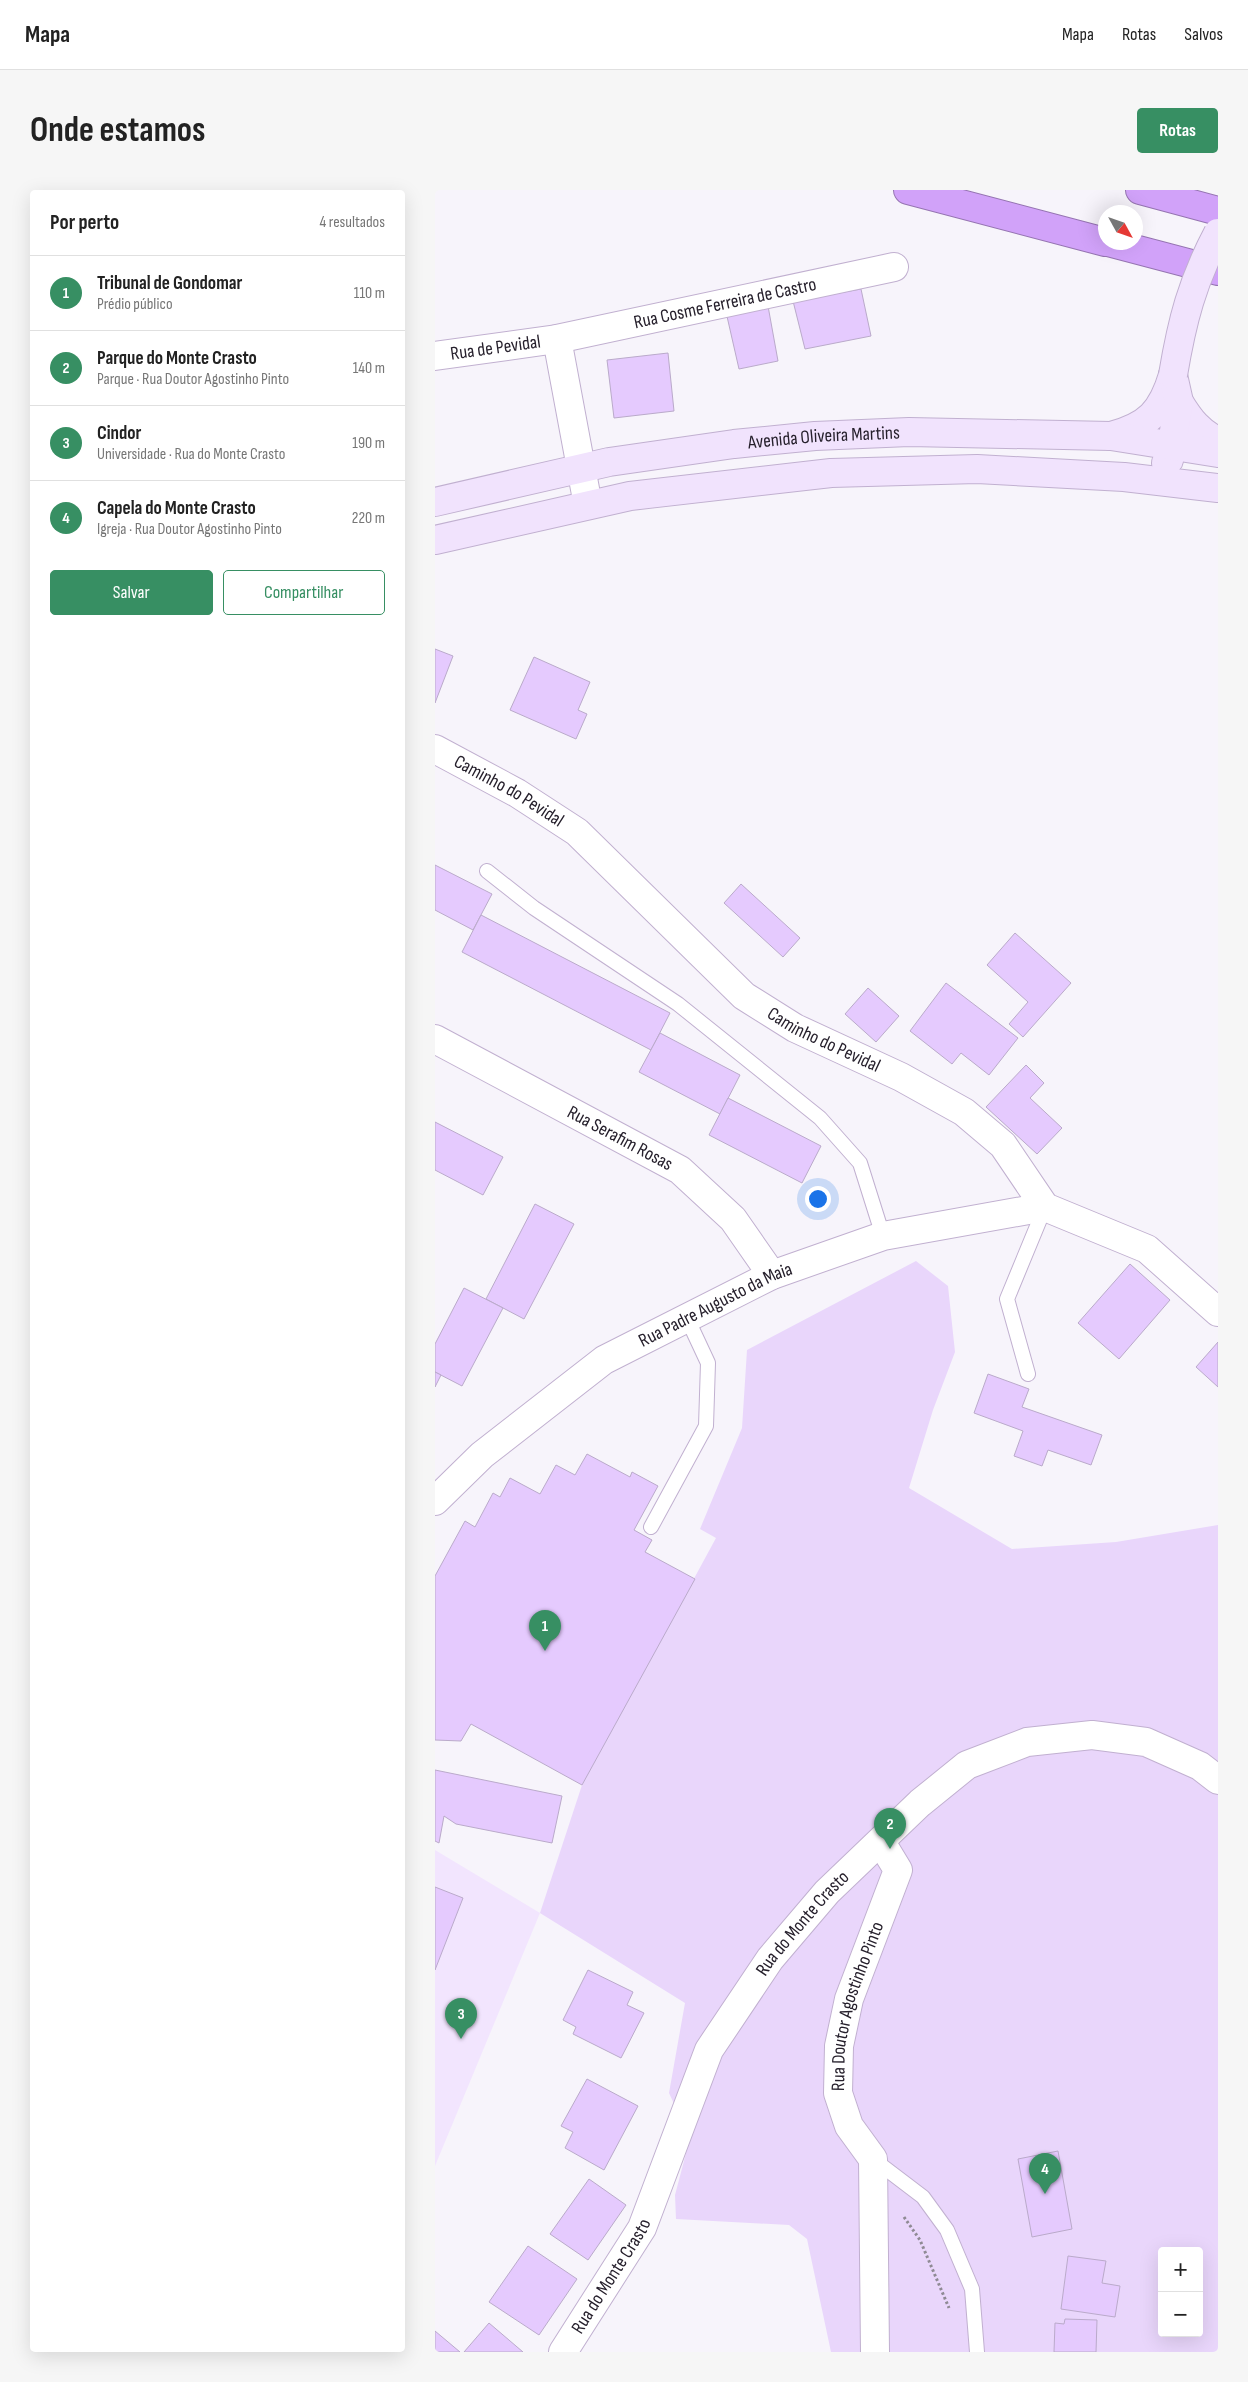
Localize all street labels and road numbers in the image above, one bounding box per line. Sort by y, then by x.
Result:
street label: Rua Cosme Ferreira de Castro [632,272,818,334]
street label: Rua de Pevidal [449,330,542,365]
street label: Avenida Oliveira Martins [746,421,900,454]
street label: Caminho do Pevidal [450,750,568,832]
street label: Caminho do Pevidal [763,1002,884,1077]
street label: Rua Serafim Rosas [564,1100,677,1176]
street label: Rua Padre Augusto da Maia [635,1257,795,1352]
street label: Rua do Monte Crasto [751,1866,854,1980]
street label: Rua Doutor Agostinho Pinto [827,1918,889,2091]
street label: Rua do Monte Crasto [566,2216,656,2338]

